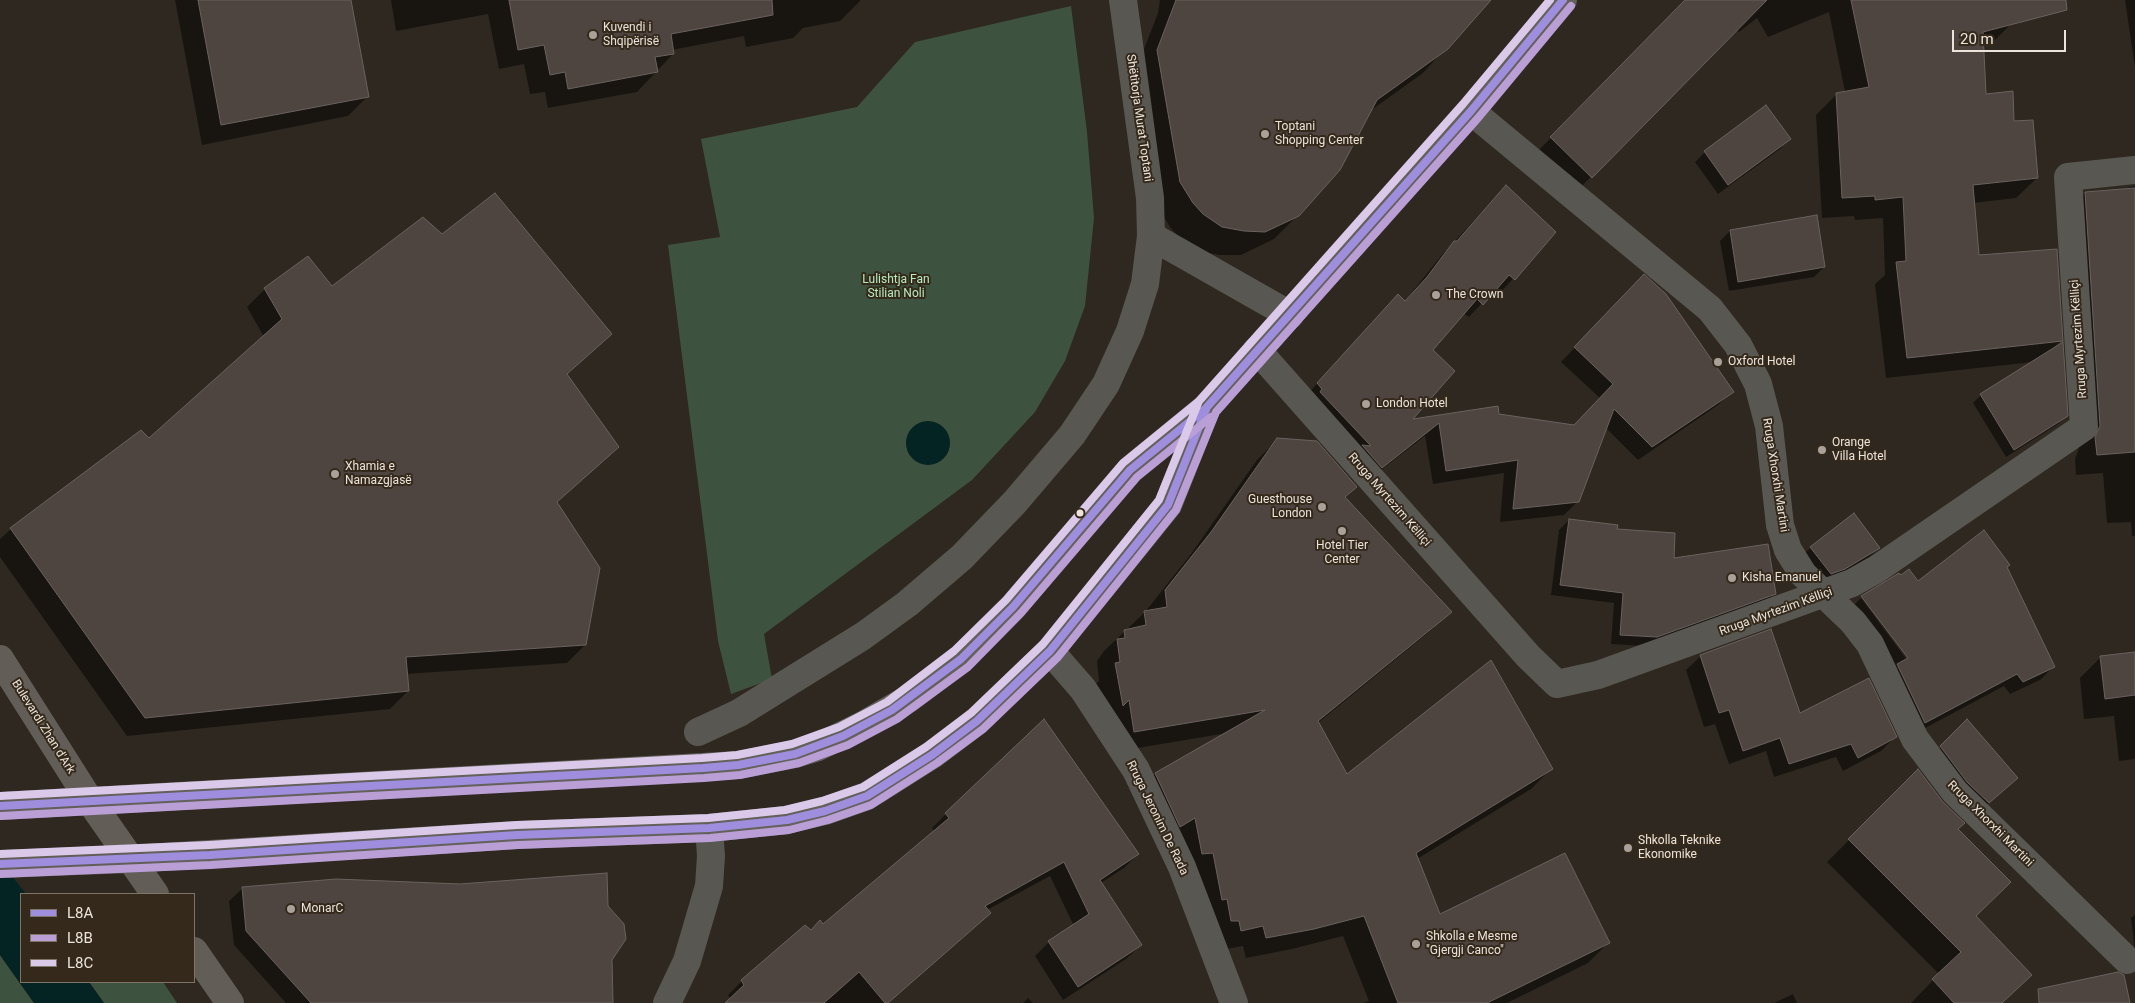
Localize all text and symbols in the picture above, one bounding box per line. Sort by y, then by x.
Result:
scale bar [1955,20,2069,52]
place label: Kuvendi i Shqipërisë [603,21,659,49]
marker: Kuvendi i Shqipërisë [587,29,599,41]
text: 20 m [1960,30,1994,48]
street label: Shëtitorja Murat Toptani [1123,53,1155,183]
place label: Toptani Shopping Center [1275,120,1363,148]
marker: Toptani Shopping Center [1259,128,1271,140]
park label: Lulishtja Fan Stilian Noli [862,273,930,301]
street label: Rruga Myrtezim Këlliçi [2068,279,2090,399]
place label: The Crown [1446,288,1503,302]
marker: The Crown [1430,289,1442,301]
place label: Oxford Hotel [1728,355,1796,369]
marker: Oxford Hotel [1712,356,1724,368]
place label: London Hotel [1376,397,1448,411]
marker: London Hotel [1360,398,1372,410]
street label: Rruga Xhorxhi Martini [1759,417,1791,533]
place label: Orange Villa Hotel [1832,436,1887,464]
marker: Orange Villa Hotel [1816,444,1828,456]
street label: Rruga Myrtezim Këlliçi [1344,450,1434,550]
place label: Xhamia e Namazgjasë [345,460,412,488]
marker: Xhamia e Namazgjasë [329,468,341,480]
place label: Guesthouse London [1248,493,1312,521]
marker: Guesthouse London [1316,501,1328,513]
unlabelled marker [1075,508,1085,518]
marker: Hotel Tier Center [1336,525,1348,537]
place label: Hotel Tier Center [1316,539,1368,567]
place label: Kisha Emanuel [1742,571,1821,585]
marker: Kisha Emanuel [1726,572,1738,584]
street label: Rruga Myrtezim Këlliçi [1718,585,1834,639]
street label: Bulevardi Zhan d'Ark [8,677,78,777]
street label: Rruga Jeronim De Rada [1123,758,1191,878]
street label: Rruga Xhorxhi Martini [1944,778,2036,870]
place label: Shkolla Teknike Ekonomike [1638,834,1721,862]
marker: Shkolla Teknike Ekonomike [1622,842,1634,854]
legend [20,893,195,983]
place label: MonarC [301,902,343,916]
marker: MonarC [285,903,297,915]
text: L8A [67,904,93,922]
text: L8B [67,929,93,947]
place label: Shkolla e Mesme "Gjergji Canco" [1426,930,1517,958]
marker: Shkolla e Mesme "Gjergji Canco" [1410,938,1422,950]
text: L8C [67,954,93,972]

